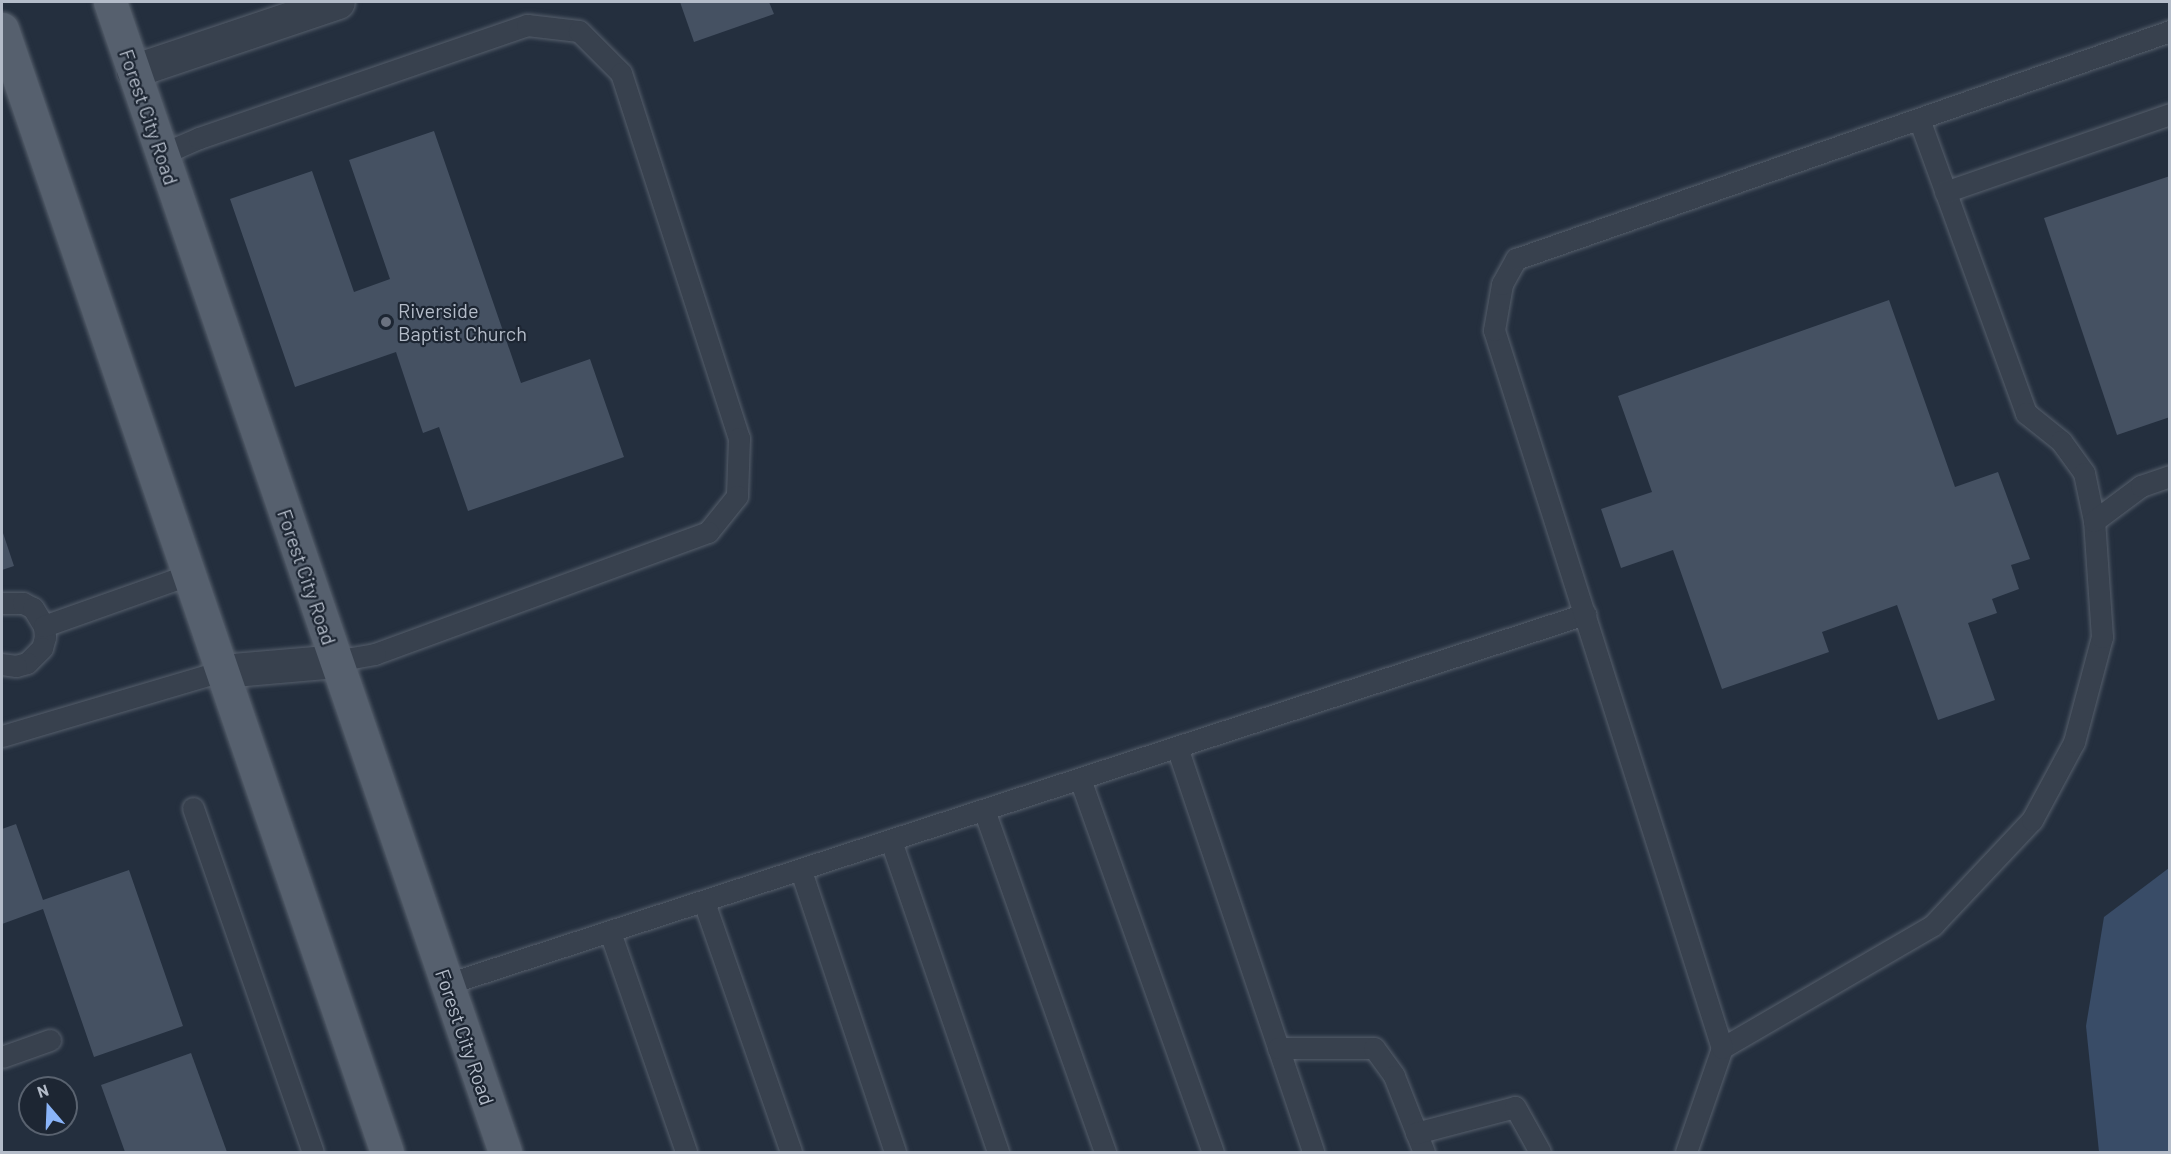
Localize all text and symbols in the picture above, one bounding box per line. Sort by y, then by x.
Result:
street label: Forest City Road [115,46,183,188]
place label: Riverside Baptist Church [398,298,527,345]
marker: Riverside Baptist Church [379,315,393,329]
street label: Forest City Road [273,506,341,648]
street label: Forest City Road [431,966,499,1108]
north arrow [18,1076,78,1136]
text: N [34,1080,51,1101]

